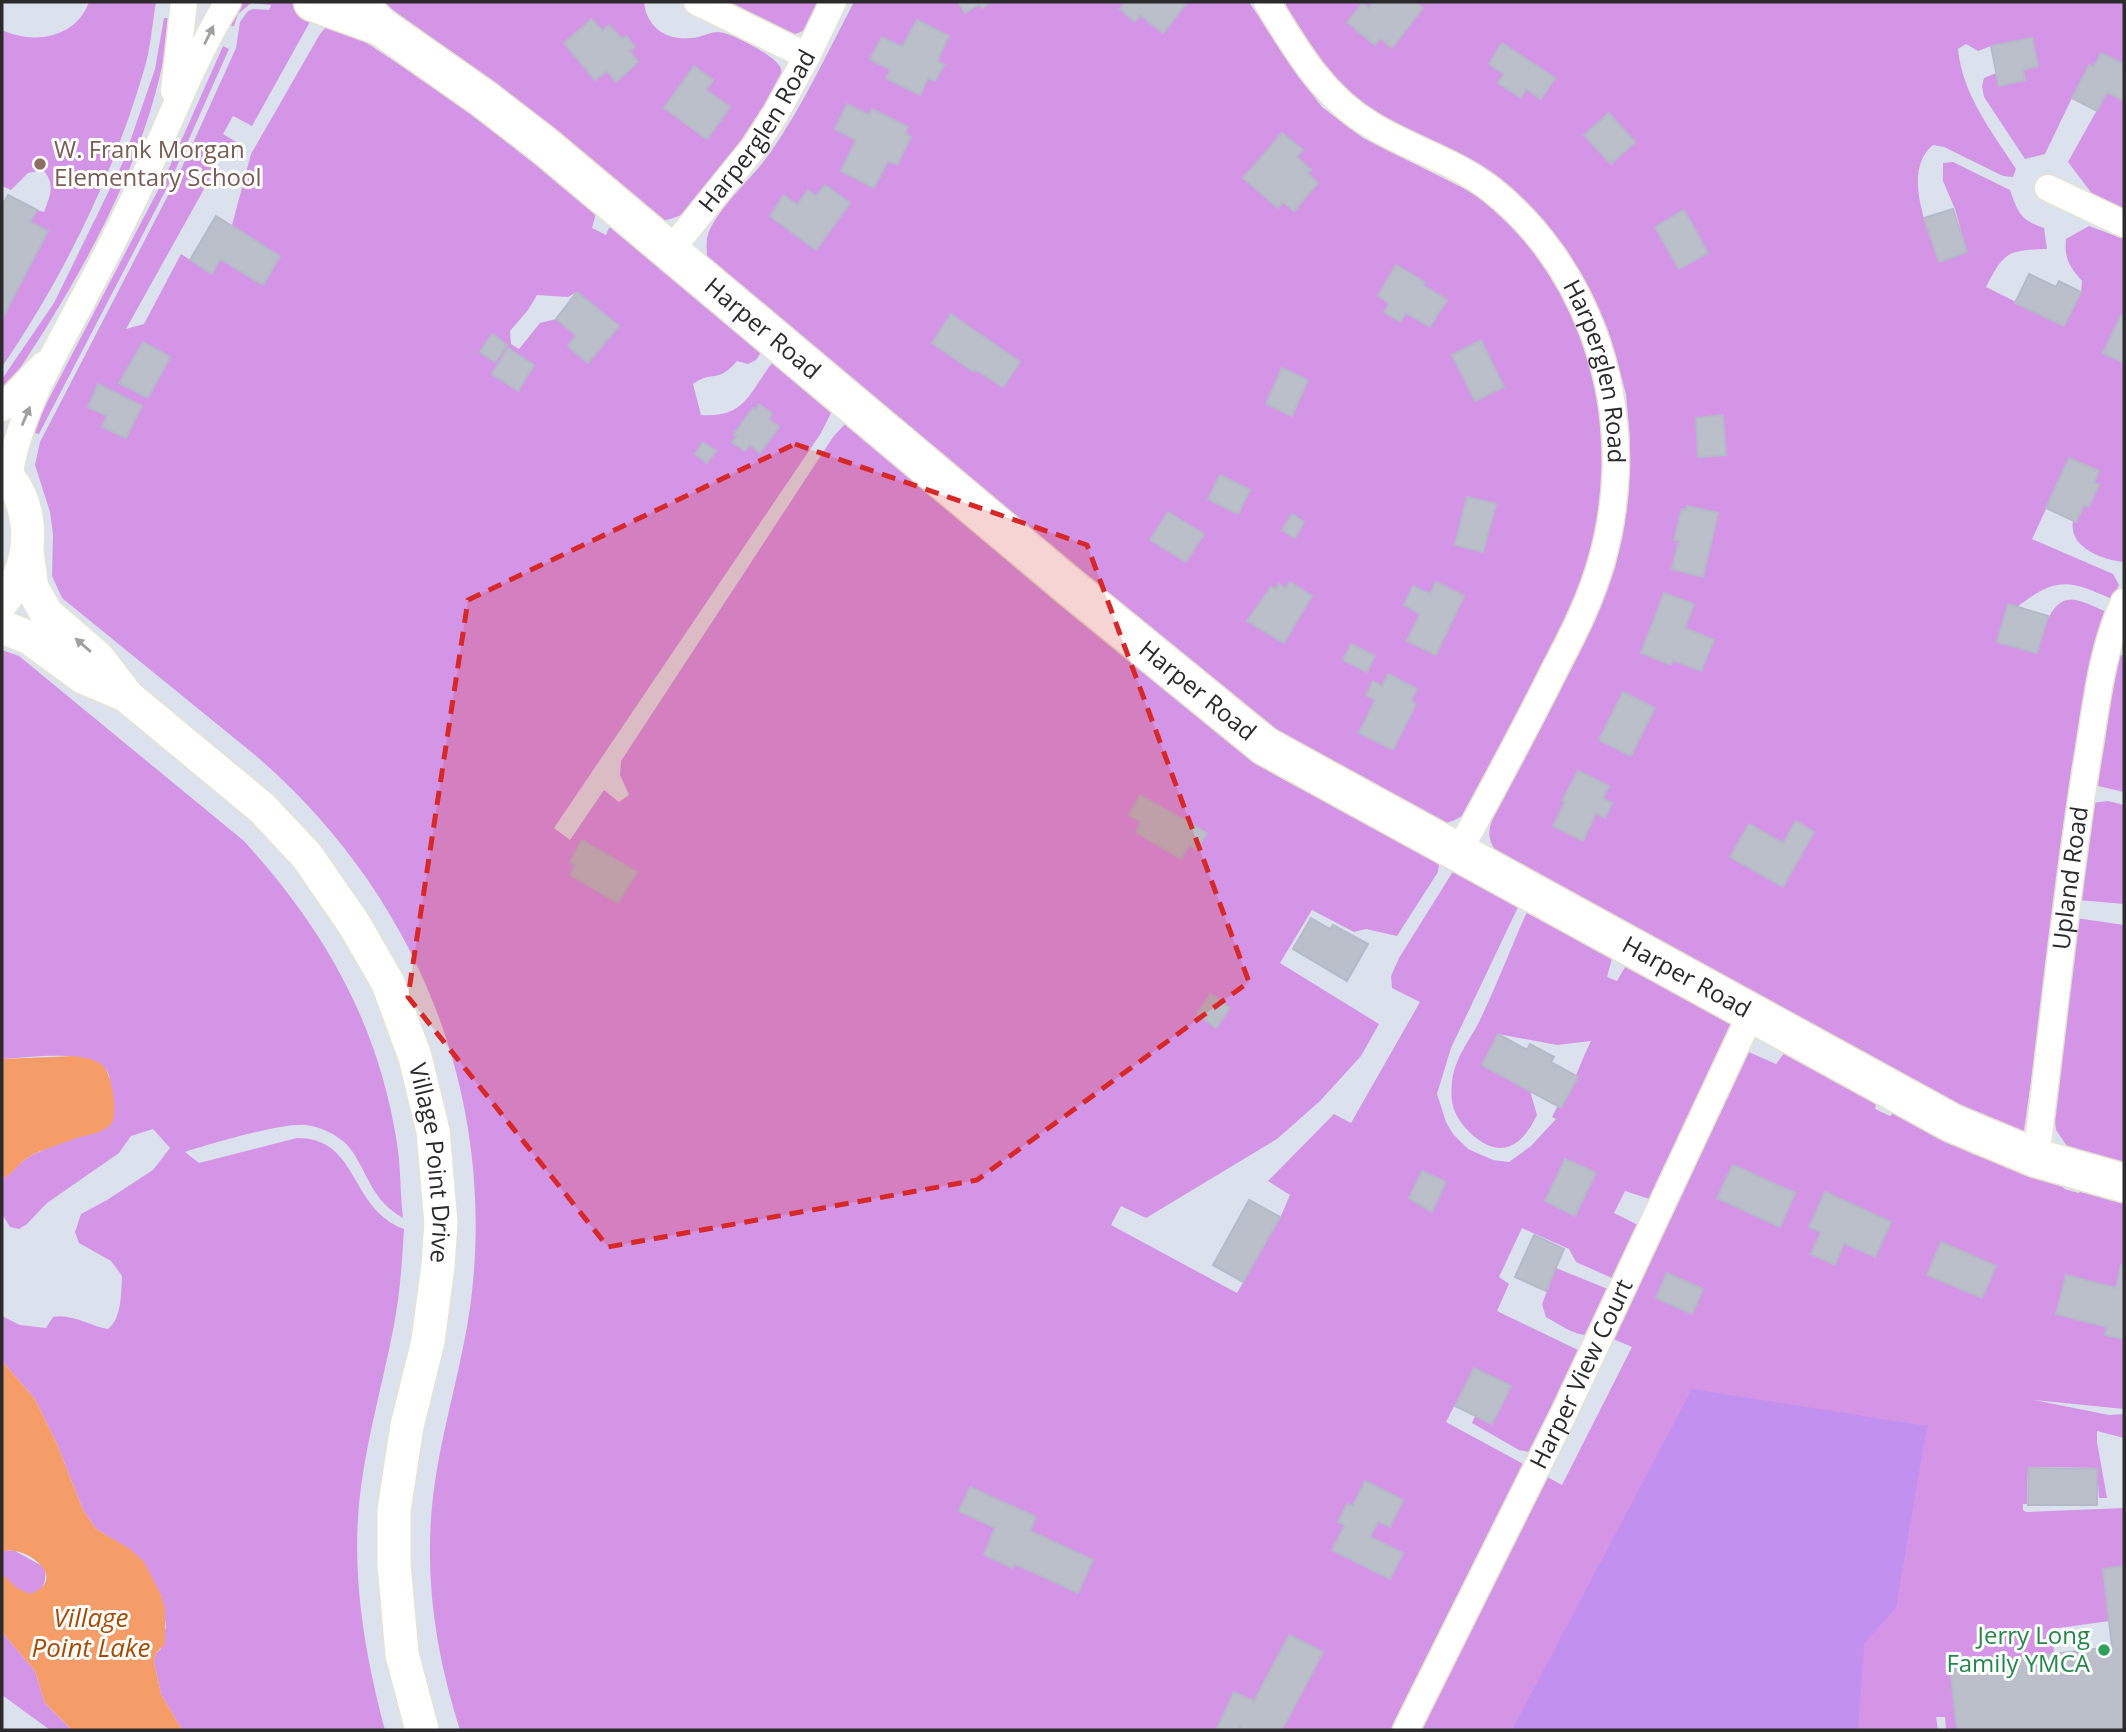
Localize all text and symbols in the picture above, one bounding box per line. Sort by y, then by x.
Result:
one-way arrow [203,25,215,45]
street label: Harperglen Road [690,43,822,218]
place label: W. Frank Morgan Elementary School [54,132,262,193]
marker: W. Frank Morgan Elementary School [32,156,48,172]
street label: Harper Road [698,269,828,386]
street label: Harperglen Road [1556,273,1634,463]
one-way arrow [20,406,32,426]
street label: Harper Road [1133,632,1264,747]
one-way arrow [75,638,92,653]
street label: Upland Road [2043,804,2095,952]
street label: Harper Road [1617,927,1758,1025]
street label: Village Point Drive [402,1059,459,1264]
street label: Harper View Court [1521,1273,1640,1474]
water label: Village Point Lake [31,1599,151,1665]
place label: Jerry Long Family YMCA [1946,1618,2091,1679]
marker: Jerry Long Family YMCA [2096,1642,2112,1658]

